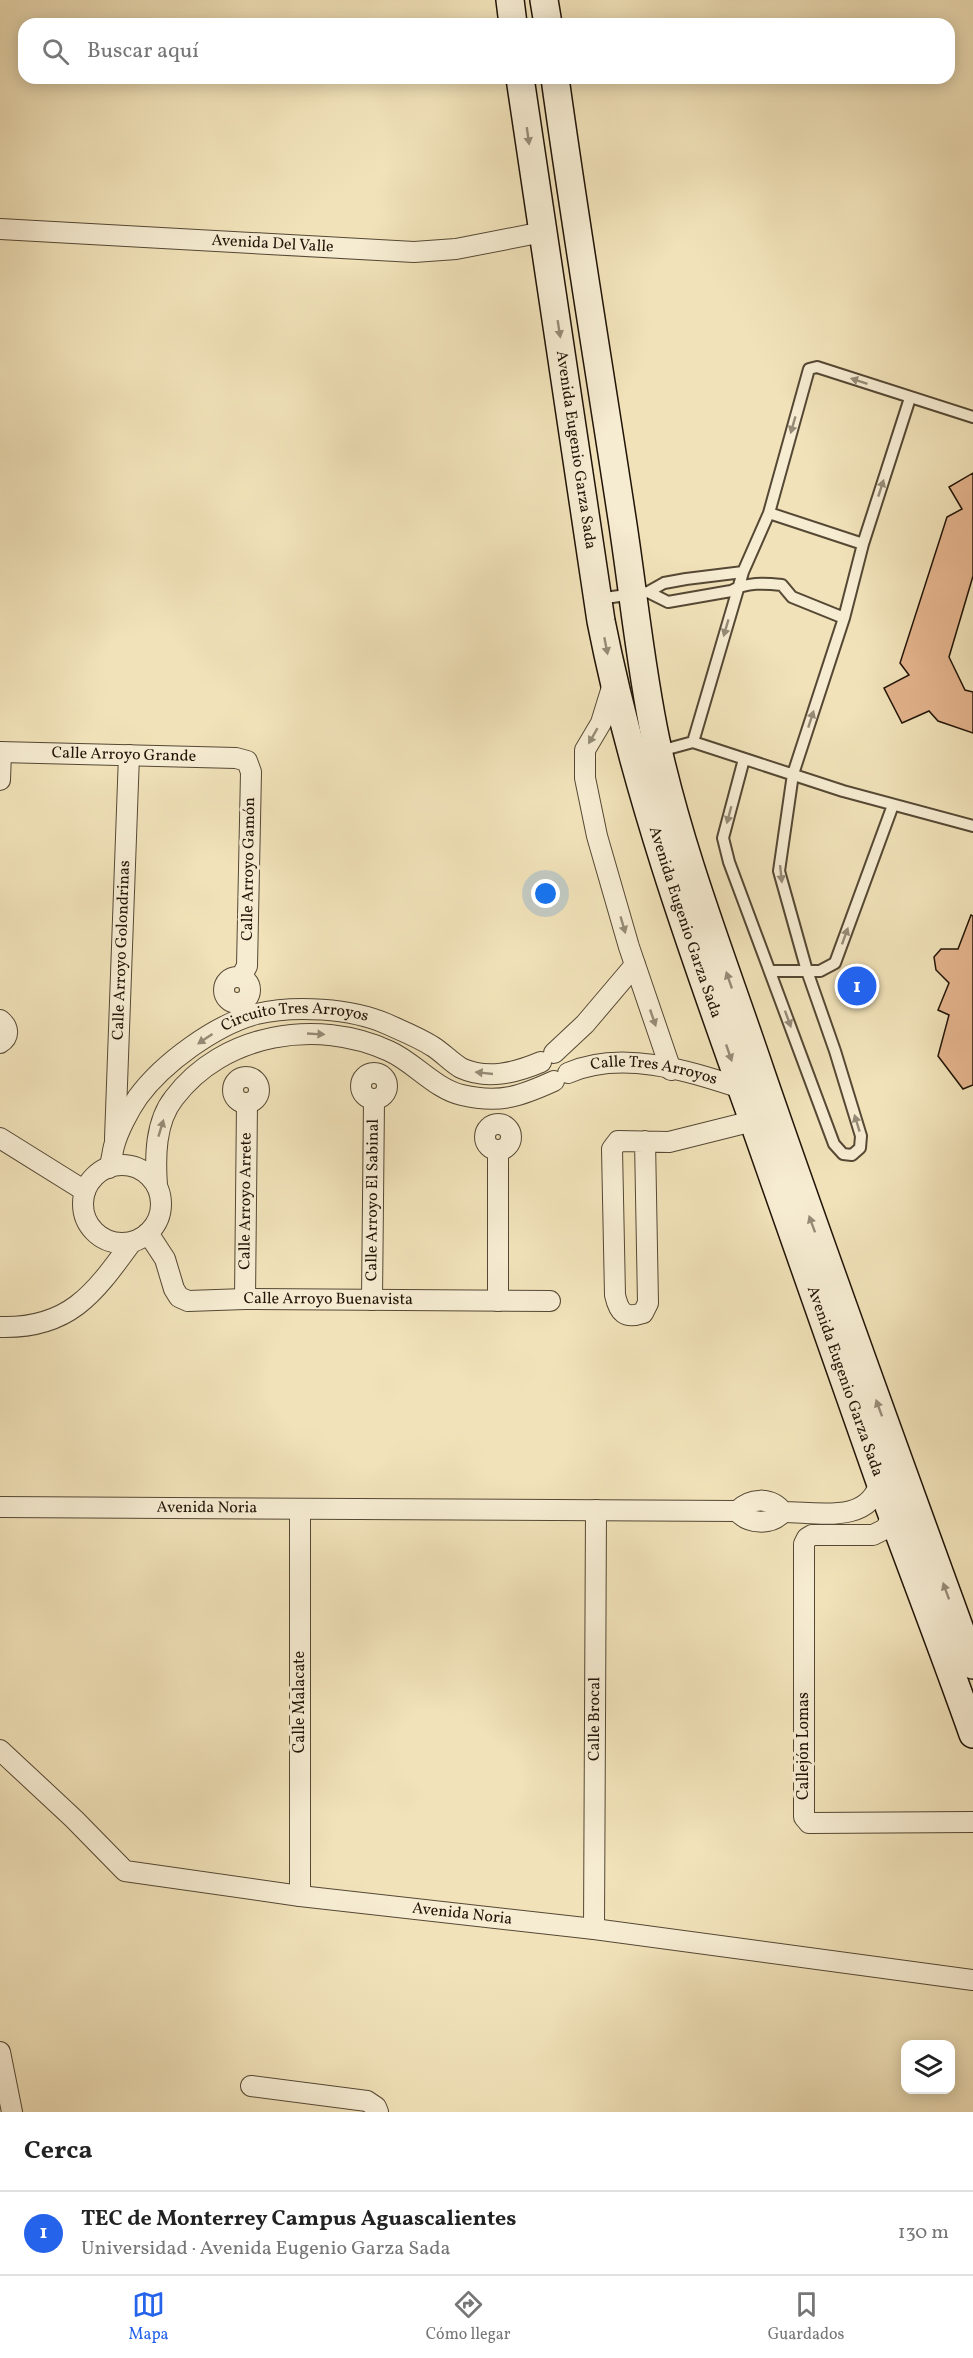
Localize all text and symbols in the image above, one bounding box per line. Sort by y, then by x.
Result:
search box [18,18,955,84]
icon: search [39,35,72,68]
text: Buscar aquí [87,36,199,67]
one-way arrow [523,127,532,146]
street label: Avenida Del Valle [211,230,334,259]
one-way arrow [554,319,563,338]
street label: Avenida Eugenio Garza Sada [550,349,601,551]
one-way arrow [850,376,868,386]
one-way arrow [788,416,797,434]
one-way arrow [877,479,886,497]
one-way arrow [721,619,730,637]
one-way arrow [602,637,611,656]
one-way arrow [807,710,816,728]
one-way arrow [588,728,598,745]
street label: Calle Arroyo Grande [51,742,197,768]
street label: Calle Arroyo Gamón [237,797,261,941]
one-way arrow [724,806,734,824]
street label: Avenida Eugenio Garza Sada [643,824,727,1021]
street label: Calle Arroyo Golondrinas [108,860,136,1040]
one-way arrow [777,864,786,883]
your location [531,879,560,908]
one-way arrow [619,916,628,934]
one-way arrow [840,926,850,944]
pin: 1 [838,964,876,1008]
one-way arrow [724,971,734,989]
street label: Circuito Tres Arroyos [217,998,371,1037]
one-way arrow [649,1009,658,1027]
one-way arrow [783,1010,793,1028]
one-way arrow [306,1030,325,1039]
one-way arrow [197,1033,213,1044]
one-way arrow [724,1045,734,1063]
street label: Calle Tres Arroyos [589,1051,720,1091]
one-way arrow [475,1068,494,1078]
one-way arrow [852,1114,861,1132]
street label: Calle Arroyo El Sabinal [361,1118,385,1281]
one-way arrow [157,1119,166,1137]
street label: Calle Arroyo Arrete [234,1132,258,1270]
one-way arrow [807,1215,817,1233]
street label: Avenida Eugenio Garza Sada [801,1283,888,1480]
street label: Calle Arroyo Buenavista [243,1288,413,1311]
one-way arrow [873,1398,883,1416]
street label: Avenida Noria [157,1497,257,1519]
one-way arrow [940,1582,950,1600]
street label: Calle Malacate [289,1651,311,1753]
street label: Calle Brocal [584,1677,606,1761]
street label: Callejón Lomas [793,1692,815,1800]
street label: Avenida Noria [411,1898,513,1931]
map controls [901,2040,955,2094]
button: layers [901,2040,955,2094]
text: Cerca [24,2133,93,2169]
text: TEC de Monterrey Campus Aguascalientes [81,2204,517,2235]
text: 1 [39,2219,48,2247]
text: 130 m [898,2219,949,2247]
text: Universidad · Avenida Eugenio Garza Sada [81,2235,450,2263]
tab: Mapa [129,2288,169,2346]
tab: Cómo llegar [426,2288,511,2346]
tab: Guardados [768,2288,844,2346]

